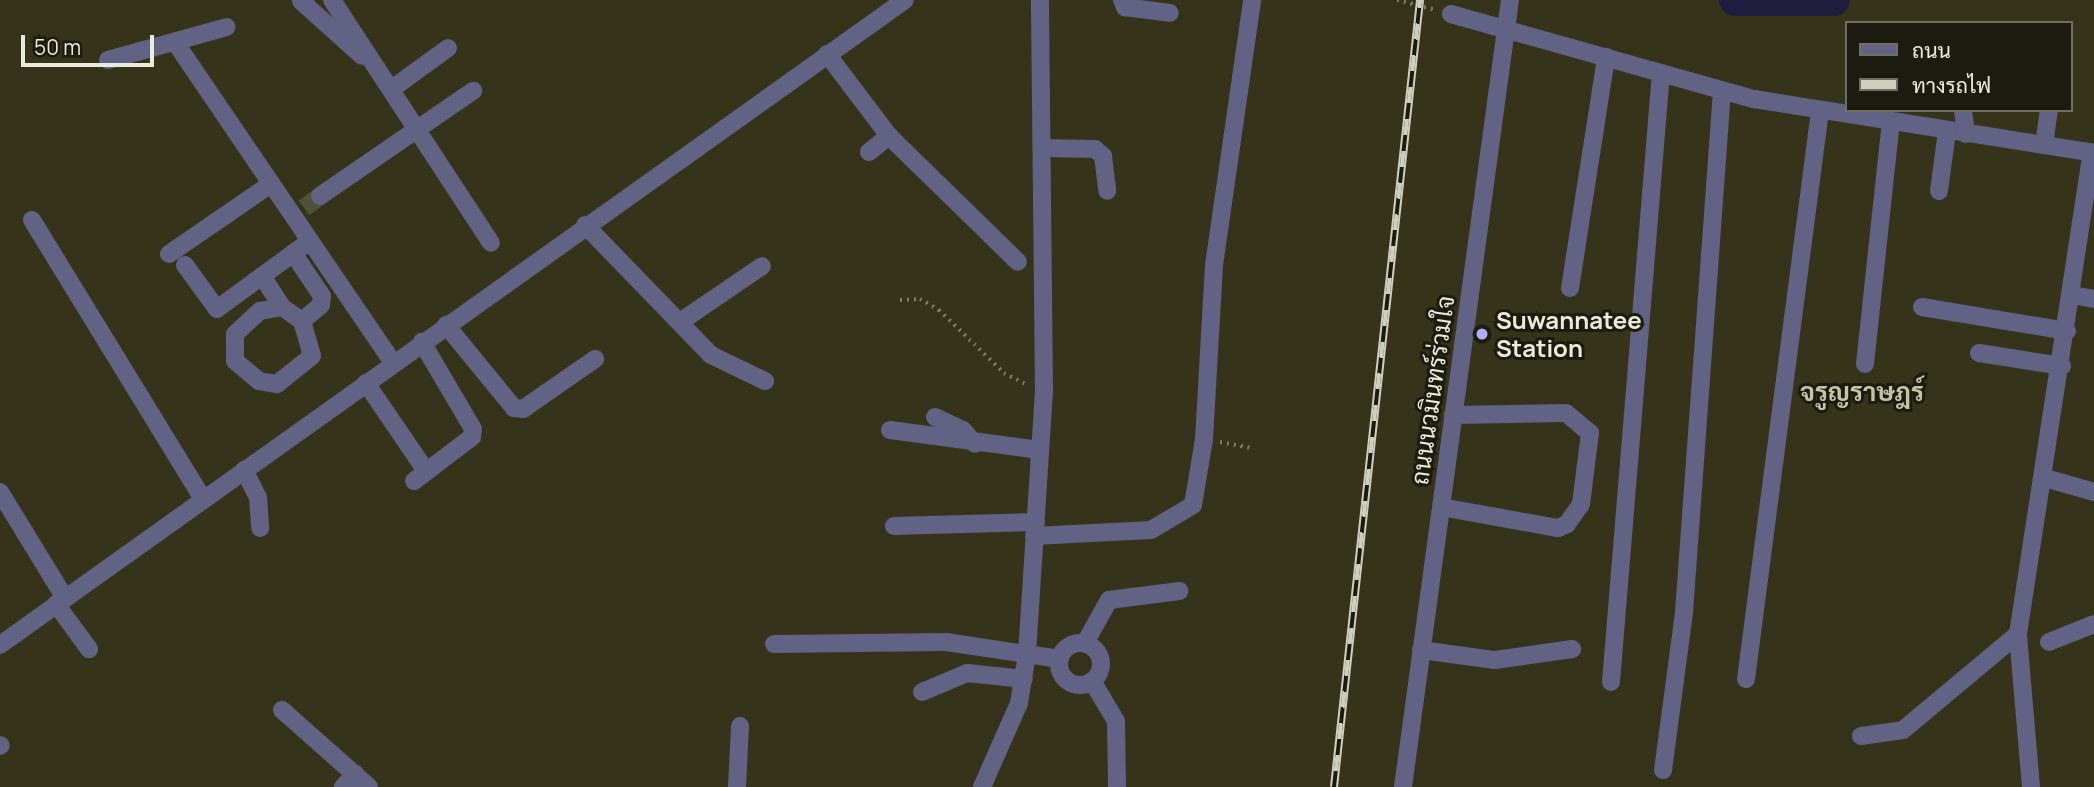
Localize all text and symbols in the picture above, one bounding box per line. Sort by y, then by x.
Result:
scale bar [24,21,158,65]
legend [1846,21,2073,112]
text: 50 m [34,33,81,61]
text: ถนน [1912,36,1951,64]
text: ทางรถไฟ [1912,71,1991,99]
street label: ถนนนวมินทร์ร่วมใจ [1404,294,1460,486]
place label: Suwannatee Station [1496,306,1642,362]
marker: Suwannatee Station [1474,326,1490,342]
district label: จรูญราษฎร์ [1800,376,1924,408]

